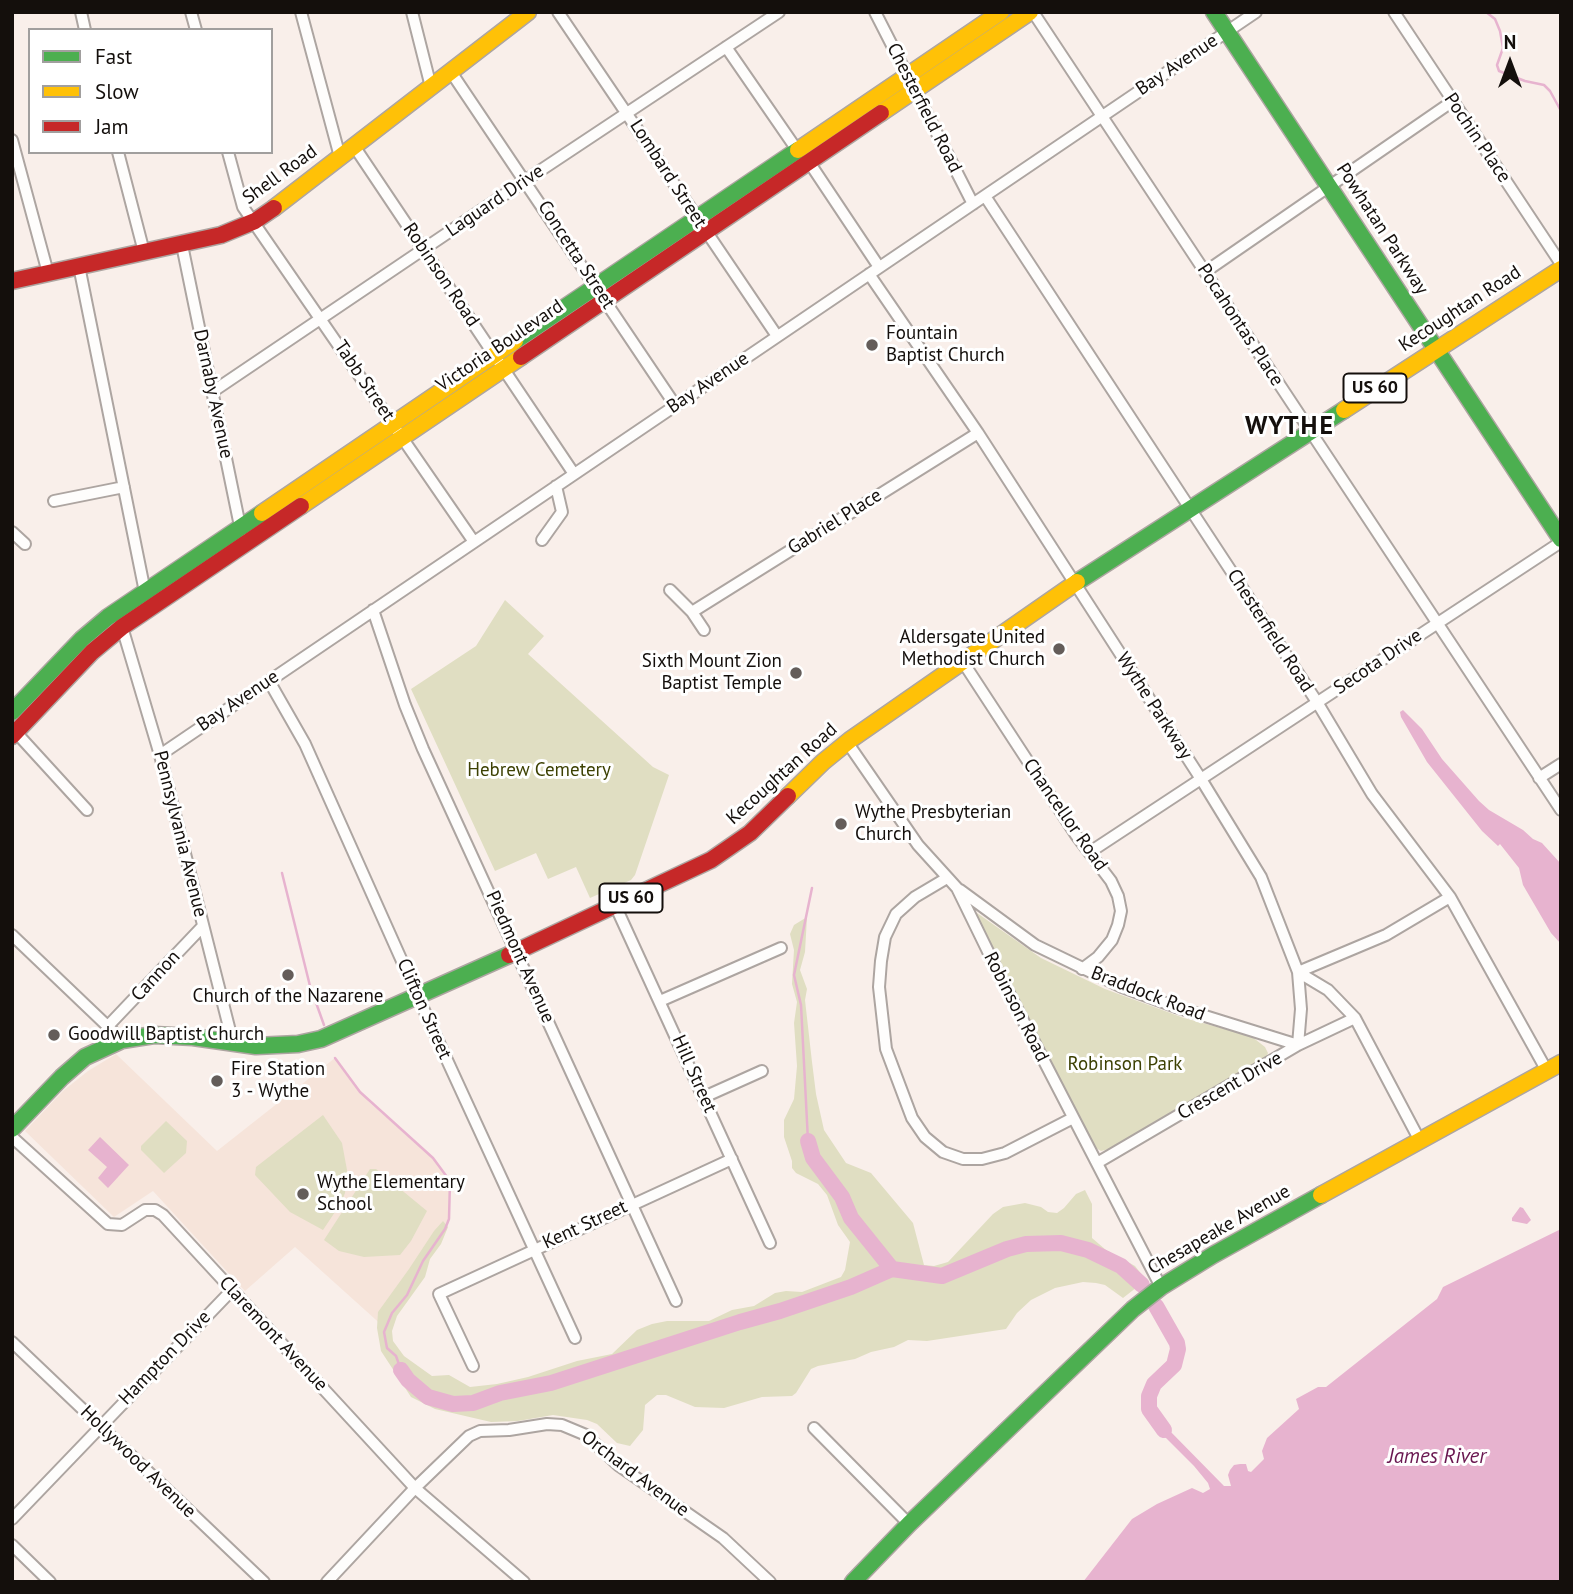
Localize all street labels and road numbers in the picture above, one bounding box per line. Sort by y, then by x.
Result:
street label: Bay Avenue [1132,29,1222,101]
street label: Chesterfield Road [882,39,966,177]
street label: Pochin Place [1439,89,1515,187]
street label: Lombard Street [625,116,711,232]
street label: Shell Road [238,140,322,210]
street label: Powhatan Parkway [1331,159,1433,299]
street label: Laguard Drive [442,160,548,242]
street label: Concetta Street [533,197,619,313]
street label: Robinson Road [398,219,484,331]
street label: Pocahontas Place [1192,259,1288,391]
street label: Kecoughtan Road [1395,261,1525,357]
street label: Victoria Boulevard [432,295,568,397]
street label: Darnaby Avenue [188,327,238,461]
street label: Tabb Street [329,336,399,426]
street label: Bay Avenue [663,347,753,419]
road number: US 60 [1344,374,1406,402]
street label: Gabriel Place [784,484,886,560]
street label: Chesterfield Road [1222,565,1318,697]
street label: Secota Drive [1330,624,1426,700]
street label: Wythe Parkway [1111,648,1197,764]
street label: Bay Avenue [193,665,283,737]
street label: Kecoughtan Road [722,718,842,830]
street label: Pennsylvania Avenue [148,748,212,920]
street label: Chancellor Road [1018,754,1112,876]
road number: US 60 [600,884,662,912]
street label: Piedmont Avenue [481,887,559,1027]
street label: Cannon [127,946,185,1006]
street label: Robinson Road [979,948,1053,1066]
street label: Clifton Street [392,955,456,1063]
street label: Braddock Road [1088,962,1208,1026]
street label: Hill Street [667,1032,721,1116]
street label: Crescent Drive [1174,1047,1286,1125]
street label: Chesapeake Avenue [1144,1180,1294,1280]
street label: Kent Street [539,1195,631,1255]
street label: Claremont Avenue [214,1272,332,1396]
street label: Hampton Drive [114,1306,216,1410]
street label: Hollywood Avenue [75,1401,201,1523]
street label: Orchard Avenue [577,1426,693,1522]

